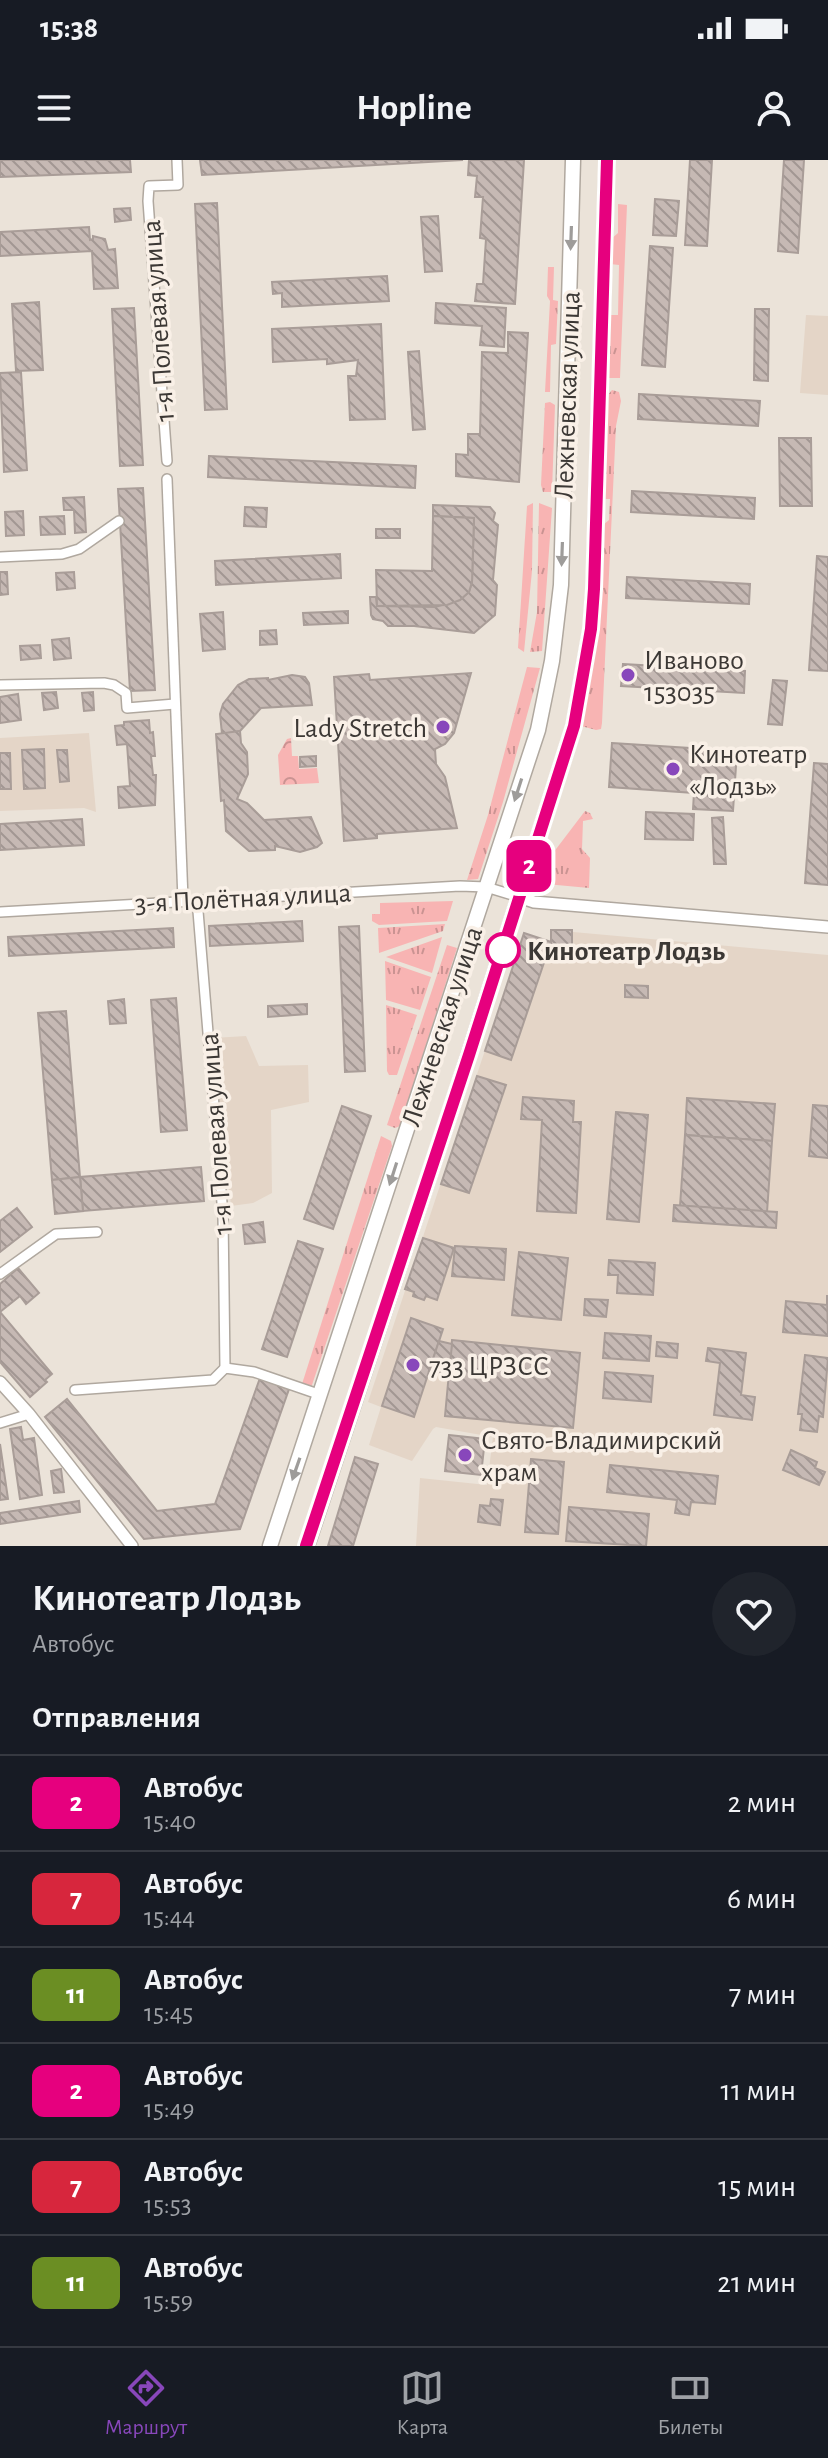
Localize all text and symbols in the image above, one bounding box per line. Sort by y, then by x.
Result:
text: 15:38 [40,13,98,43]
icon: menu [32,86,76,130]
icon: person [752,86,796,130]
text: Hopline [356,90,472,126]
street label: 1-я Полевая улица [138,219,180,423]
one-way arrow [564,226,577,251]
street label: Лежневская улица [550,290,586,500]
one-way arrow [555,542,568,567]
place label: Иваново 153035 [644,647,744,707]
marker: Иваново 153035 [619,666,637,684]
place label: Lady Stretch [293,715,427,743]
marker: Lady Stretch [434,718,452,736]
place label: Кинотеатр «Лодзь» [689,741,807,801]
marker: Кинотеатр «Лодзь» [664,760,682,778]
one-way arrow [511,778,524,802]
line badge: 2 [503,840,555,892]
text: 2 [522,852,536,880]
street label: 3-я Полётная улица [134,879,352,919]
street label: Лежневская улица [397,923,488,1130]
marker: Кинотеатр Лодзь [486,933,520,967]
place label: Кинотеатр Лодзь [527,938,725,966]
street label: 1-я Полевая улица [196,1032,238,1236]
one-way arrow [387,1162,399,1186]
place label: 733 ЦРЗСС [429,1353,549,1381]
marker: 733 ЦРЗСС [404,1356,422,1374]
place label: Свято-Владимирский храм [481,1427,722,1487]
marker: Свято-Владимирский храм [456,1446,474,1464]
one-way arrow [290,1457,302,1481]
button: heart [712,1572,796,1656]
text: Кинотеатр Лодзь [32,1580,301,1618]
text: Автобус [32,1631,115,1657]
text: Отправления [32,1703,201,1733]
text: Автобус [144,1773,243,1803]
text: 2 мин [728,1788,796,1818]
text: 2 [69,1789,83,1817]
text: 15:40 [144,1808,196,1834]
text: Автобус [144,1869,243,1899]
text: 6 мин [727,1884,796,1914]
text: 7 [70,1885,82,1913]
text: 15:44 [144,1904,195,1930]
text: Автобус [144,1965,243,1995]
text: 7 мин [729,1980,796,2010]
text: 11 [66,1981,86,2009]
text: 15:45 [144,2000,193,2026]
text: Автобус [144,2061,243,2091]
text: 11 мин [721,2076,796,2106]
text: 2 [69,2077,83,2105]
text: 15:49 [144,2096,195,2122]
text: Автобус [144,2157,243,2187]
text: 15 мин [718,2172,796,2202]
text: 7 [70,2173,82,2201]
text: 15:53 [144,2192,191,2218]
text: Автобус [144,2253,243,2283]
text: 21 мин [717,2268,796,2298]
text: 11 [66,2269,86,2297]
text: 15:59 [144,2288,193,2314]
tab: Маршрут [105,2366,187,2440]
tab: Карта [397,2366,448,2440]
tab: Билеты [657,2366,723,2440]

